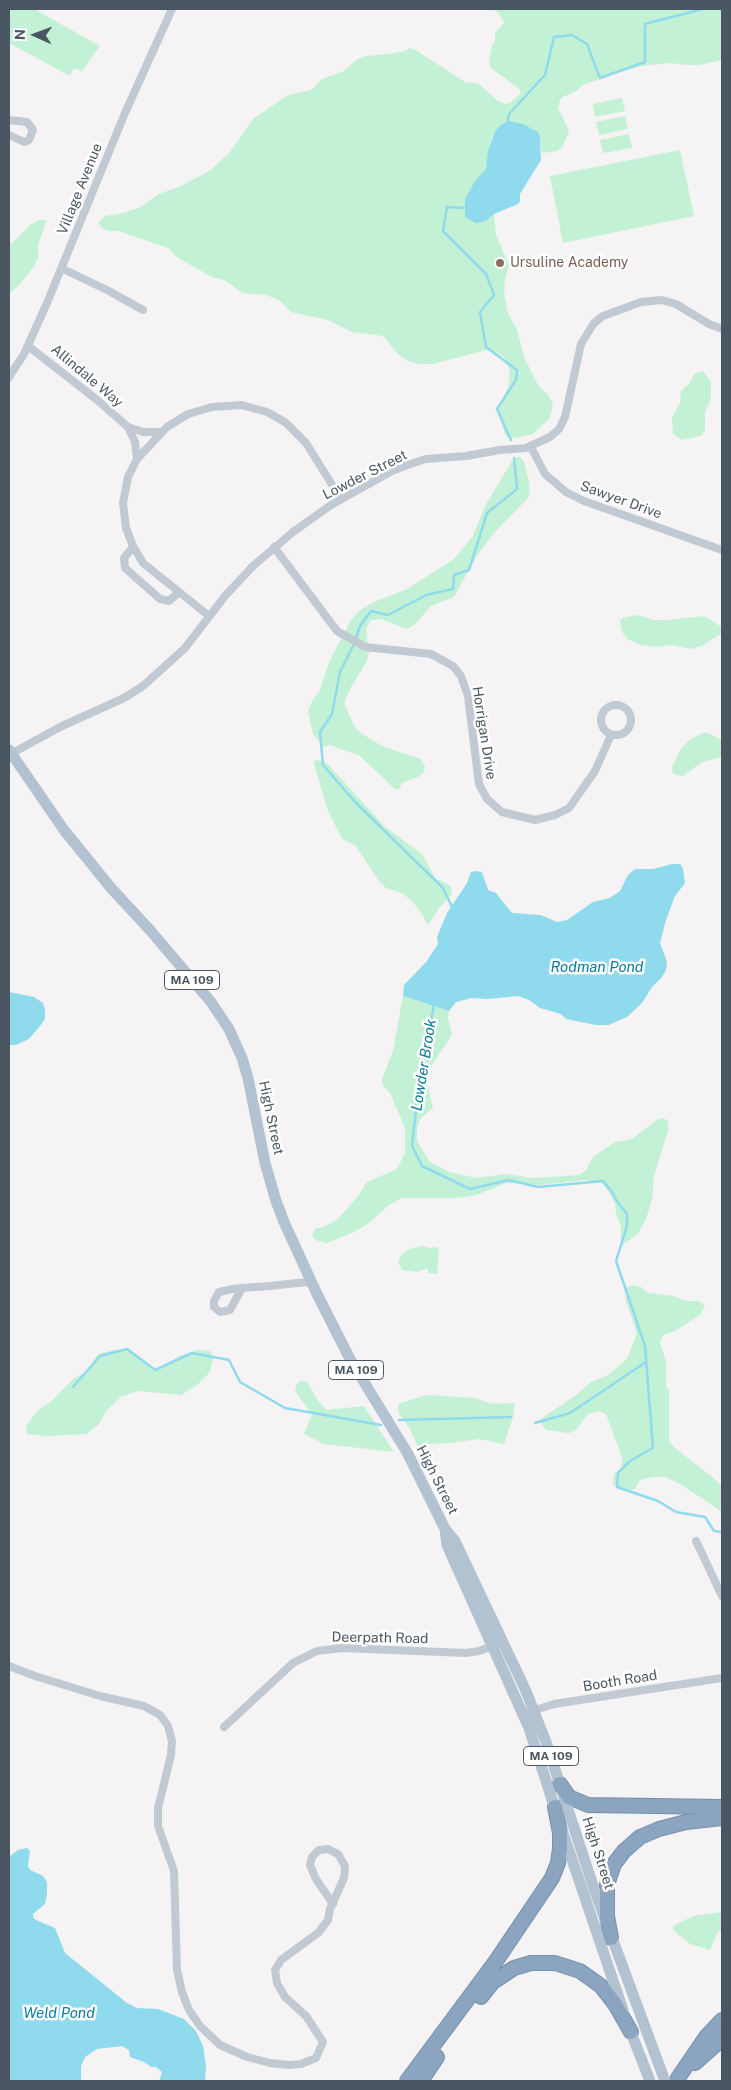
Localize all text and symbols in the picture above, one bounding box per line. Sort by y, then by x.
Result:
north arrow [10,10,60,60]
text: N [12,29,28,40]
street label: Village Avenue [54,141,106,237]
place label: Ursuline Academy [510,255,628,271]
marker: Ursuline Academy [494,257,506,269]
street label: Allindale Way [48,341,126,411]
street label: Lowder Street [320,447,410,503]
street label: Sawyer Drive [578,477,664,523]
street label: Horrigan Drive [468,685,500,781]
water label: Rodman Pond [550,958,644,976]
road number: MA 109 [164,970,220,990]
water label: Lowder Brook [408,1018,440,1112]
street label: High Street [255,1079,287,1157]
road number: MA 109 [328,1360,384,1380]
street label: High Street [412,1443,462,1517]
street label: Deerpath Road [331,1629,429,1647]
street label: Booth Road [582,1667,658,1695]
road number: MA 109 [524,1746,578,1765]
street label: High Street [578,1815,618,1891]
water label: Weld Pond [23,2004,95,2022]

